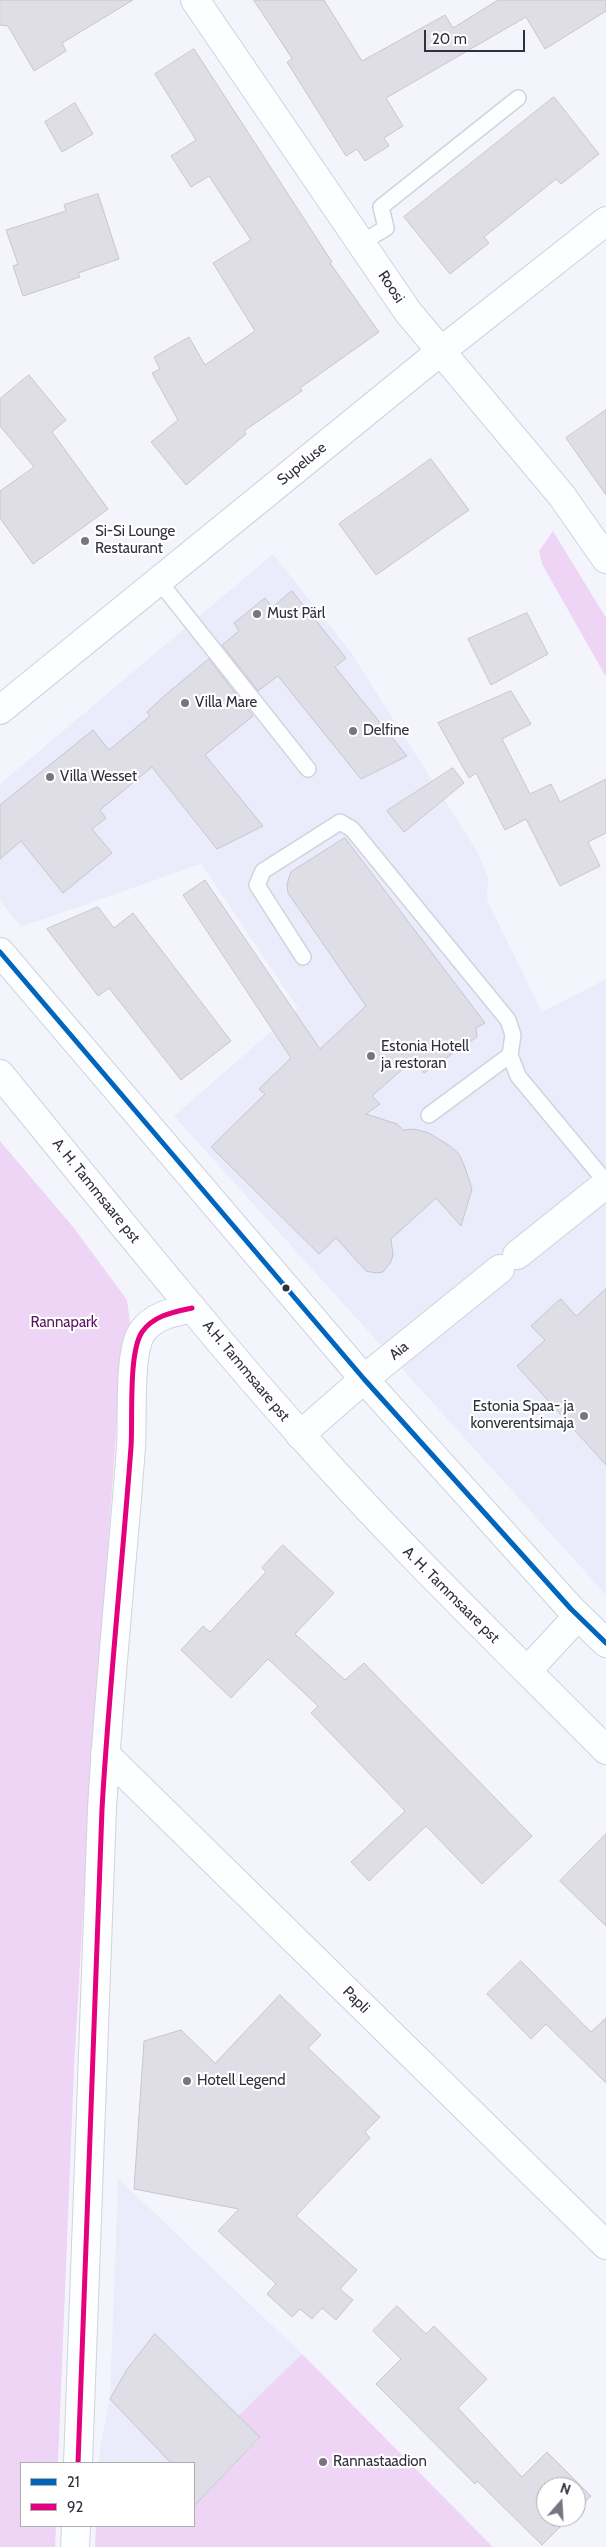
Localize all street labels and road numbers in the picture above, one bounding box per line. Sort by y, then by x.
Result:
street label: Roosi [374,268,408,306]
street label: Supeluse [274,439,330,489]
street label: A. H. Tammsaare pst [48,1135,144,1247]
street label: A.H. Tammsaare pst [199,1317,293,1425]
street label: Aia [386,1338,412,1364]
street label: A. H. Tammsaare pst [399,1543,503,1647]
street label: Papli [339,1983,373,2017]

